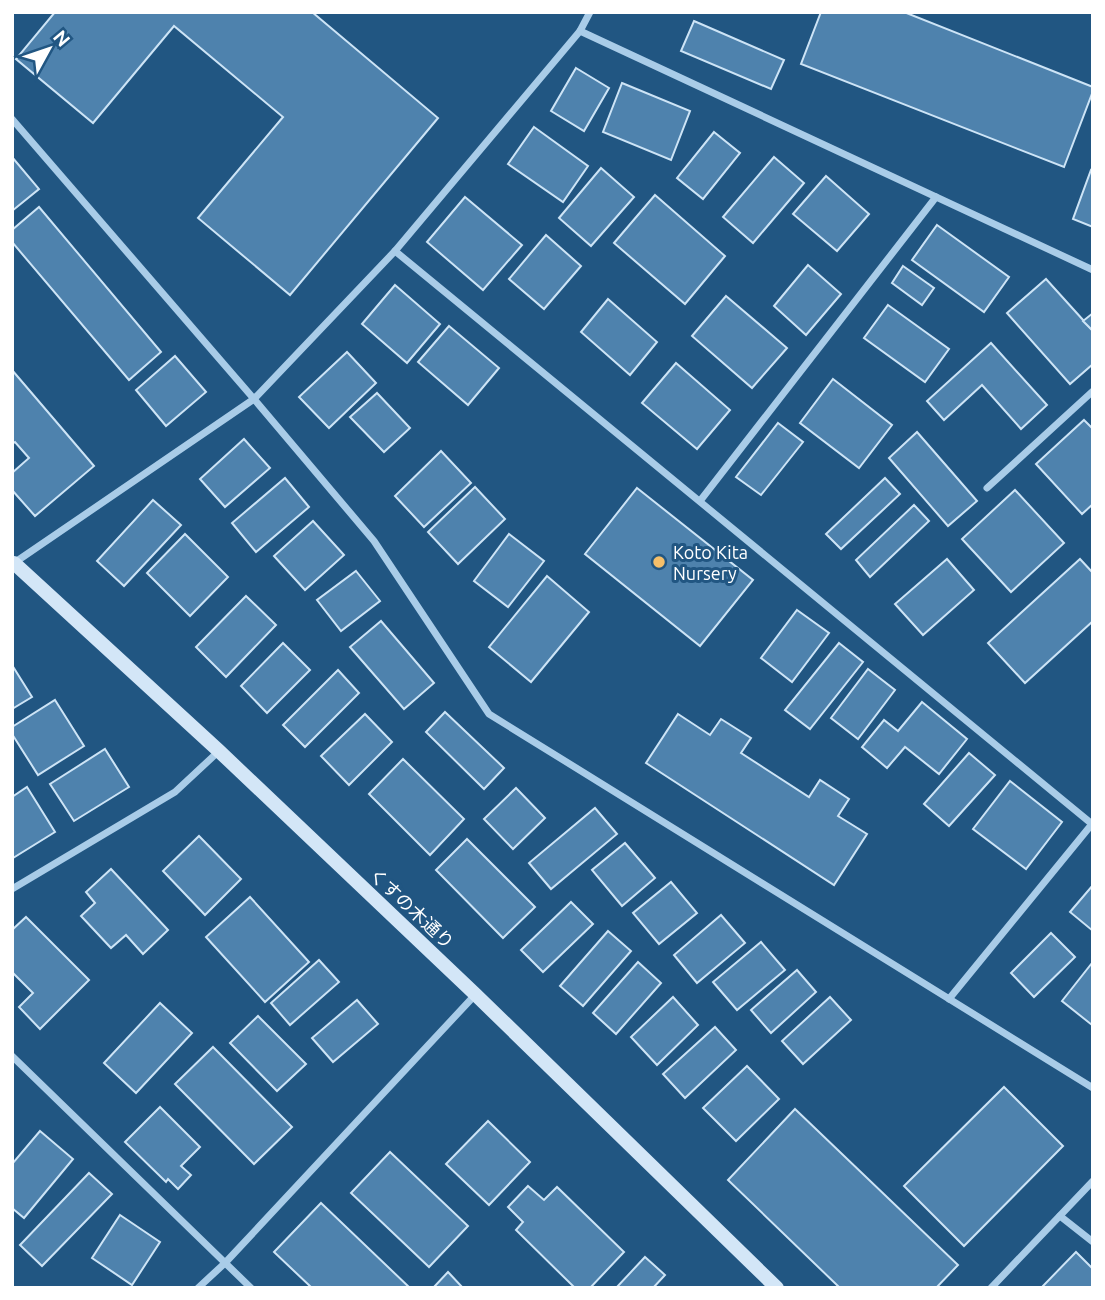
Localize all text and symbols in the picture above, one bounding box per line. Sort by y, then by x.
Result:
north arrow [14,14,84,84]
text: N [49,26,75,51]
place label: Koto Kita Nursery [673,542,748,583]
marker: Koto Kita Nursery [651,554,667,570]
street label: くすの木通り [366,864,458,952]

